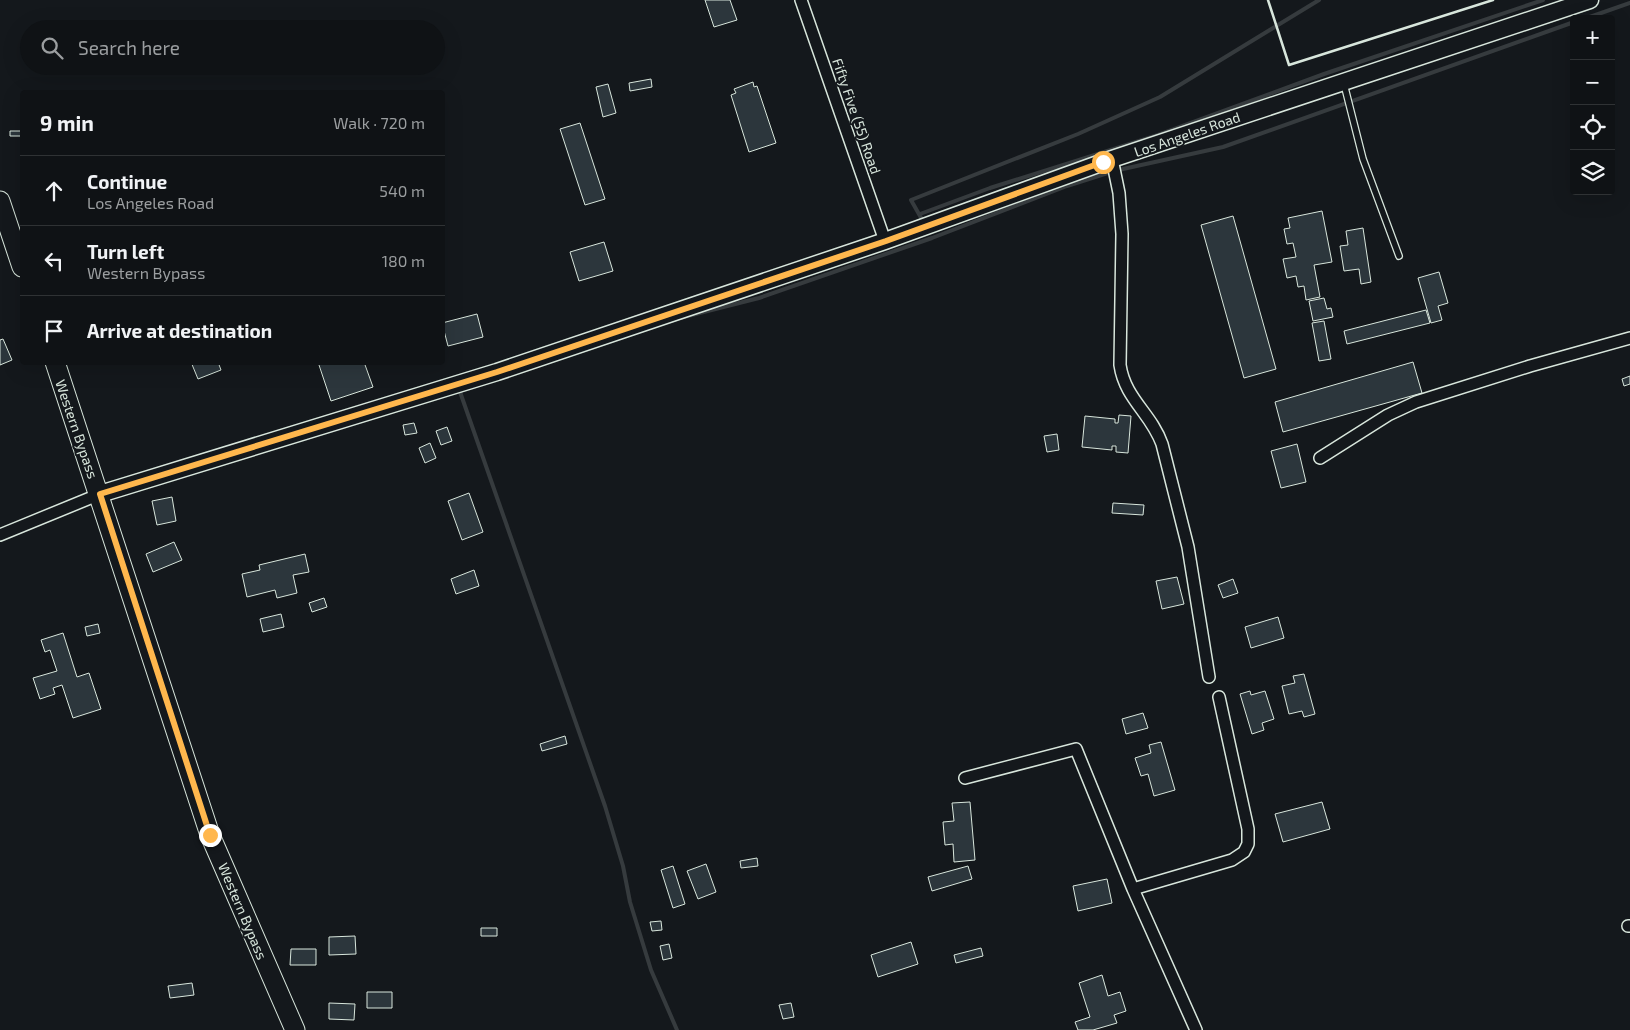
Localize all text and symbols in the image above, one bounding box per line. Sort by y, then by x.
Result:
map controls [1570,15,1615,195]
button: + [1570,15,1615,60]
search box [20,20,445,75]
icon: search [38,34,66,62]
text: Search here [78,36,180,59]
street label: Fifty Five (55) Road [829,56,885,176]
button: − [1570,60,1615,105]
button: locate [1570,105,1615,150]
street label: Los Angeles Road [1132,108,1242,160]
text: 9 min [40,110,94,135]
text: Walk · 720 m [333,113,425,132]
button: layers [1570,150,1615,195]
route start [1092,151,1115,174]
text: Continue [87,170,167,193]
icon: ahead [40,177,68,205]
text: 540 m [379,181,425,200]
text: Los Angeles Road [87,193,214,212]
text: Turn left [87,240,164,263]
icon: left [40,247,68,275]
text: 180 m [382,251,425,270]
text: Western Bypass [87,263,205,282]
icon: arrive [40,317,68,345]
text: Arrive at destination [87,319,272,342]
street label: Western Bypass [52,377,102,481]
route end [199,824,222,847]
street label: Western Bypass [215,860,271,962]

